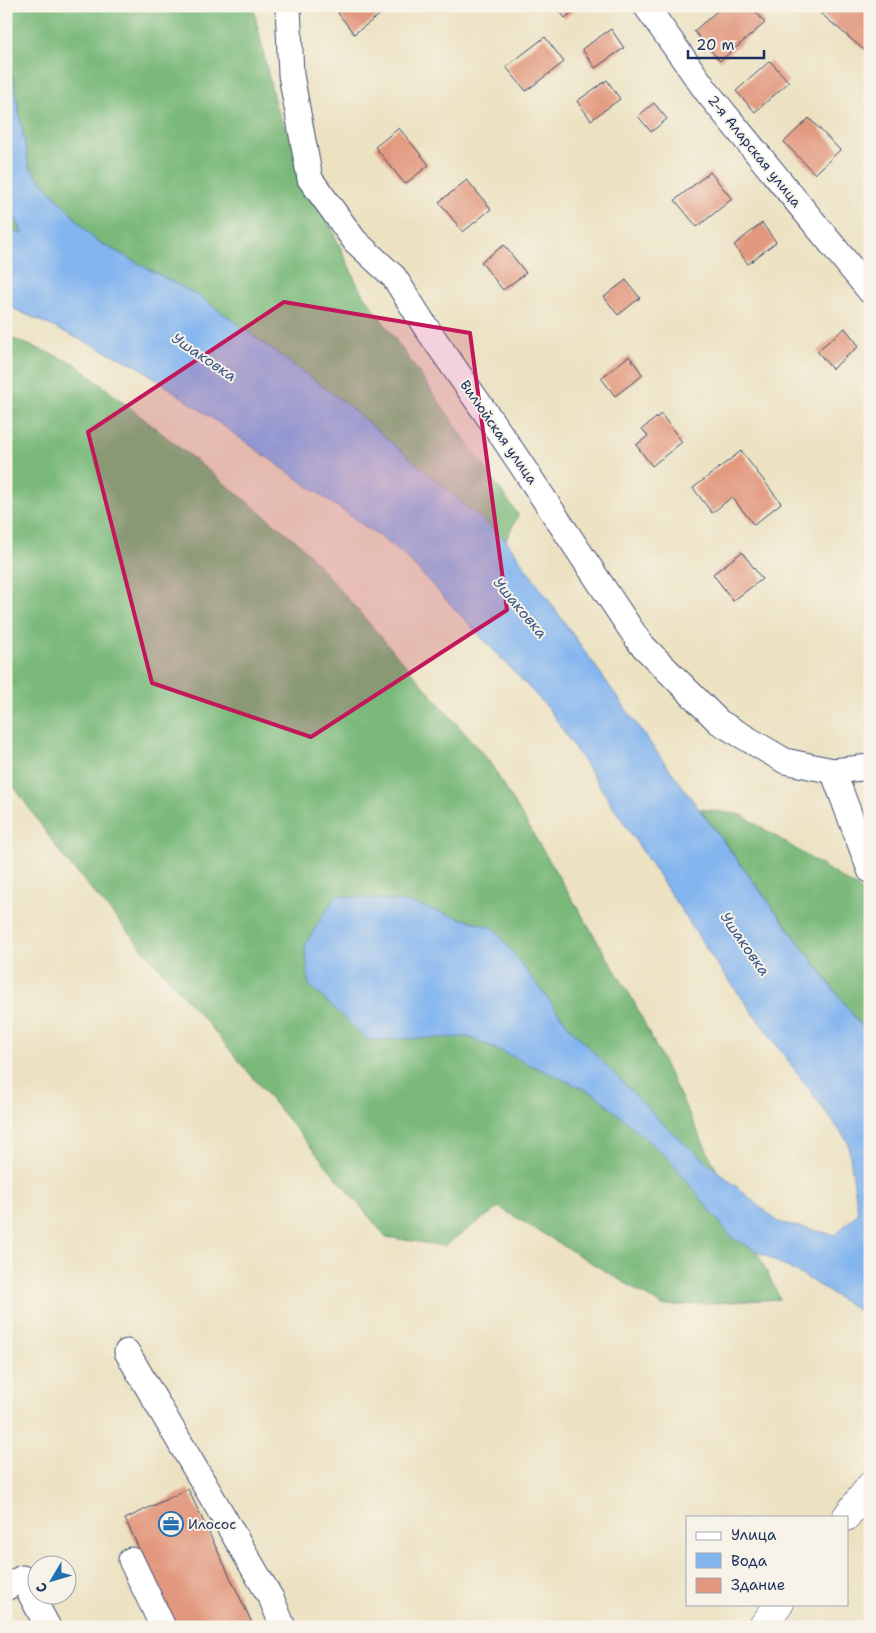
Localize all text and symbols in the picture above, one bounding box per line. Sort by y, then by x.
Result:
scale bar [688,28,765,60]
text: 20 m [696,35,735,55]
street label: 2-я Аларская улица [704,91,806,211]
water label: Ушаковка [168,328,240,386]
street label: Вилюйская улица [456,376,542,488]
water label: Ушаковка [489,573,551,643]
water label: Ушаковка [716,908,774,980]
office icon: Илосос [158,1511,184,1537]
place label: Илосос [188,1515,236,1533]
legend [686,1516,848,1606]
text: Улица [731,1525,777,1545]
text: Вода [731,1551,768,1571]
north arrow [28,1556,78,1606]
text: Здание [731,1575,785,1595]
text: С [32,1579,51,1597]

